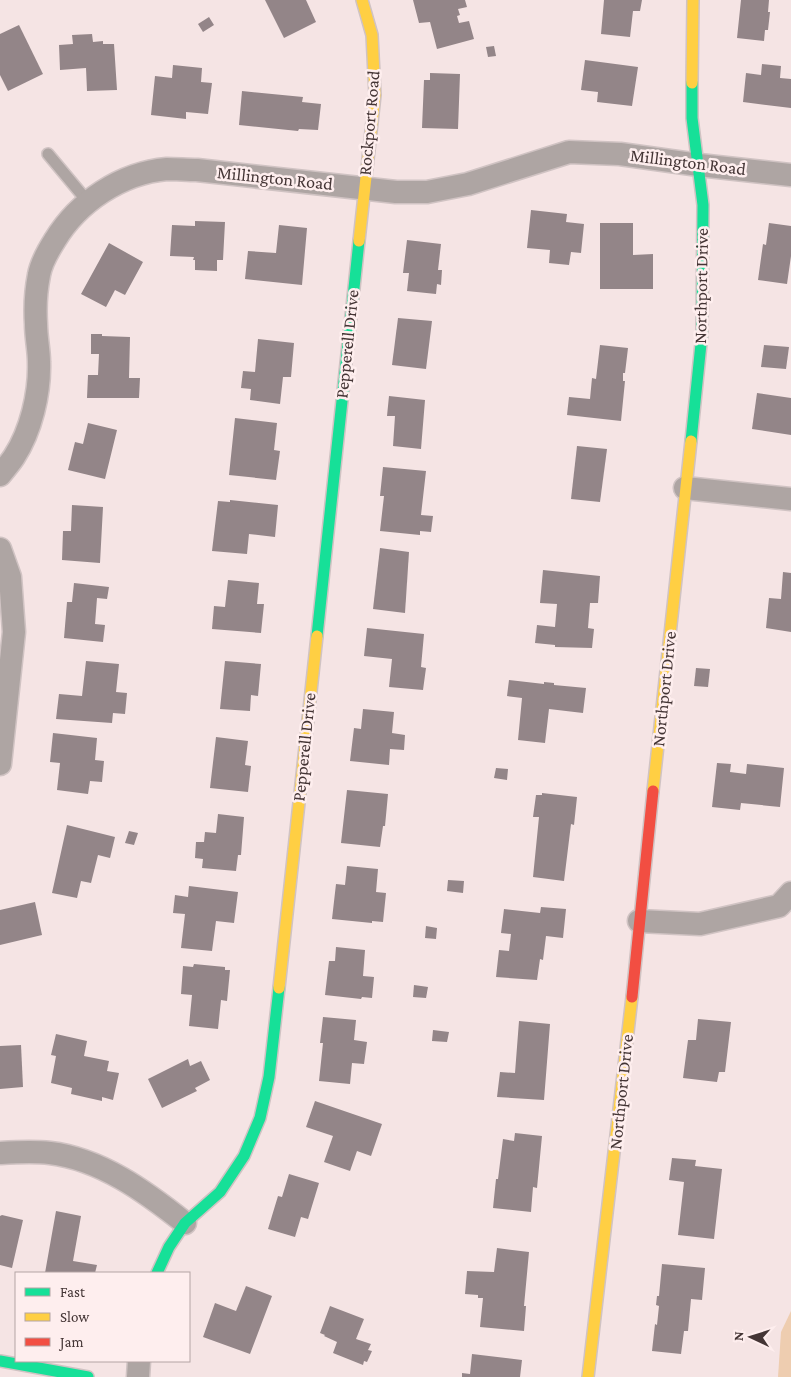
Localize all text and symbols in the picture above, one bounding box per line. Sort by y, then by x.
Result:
street label: Rockport Road [354,69,384,176]
street label: Millington Road [629,145,748,179]
street label: Millington Road [216,162,334,194]
street label: Northport Drive [690,228,712,344]
street label: Pepperell Drive [331,289,363,399]
street label: Northport Drive [648,630,680,748]
street label: Pepperell Drive [288,692,320,802]
street label: Northport Drive [605,1033,637,1151]
legend [15,1272,190,1362]
text: Fast [60,1284,86,1300]
text: Slow [60,1309,90,1325]
north arrow [726,1312,776,1362]
text: N [730,1330,746,1341]
text: Jam [58,1334,83,1351]

